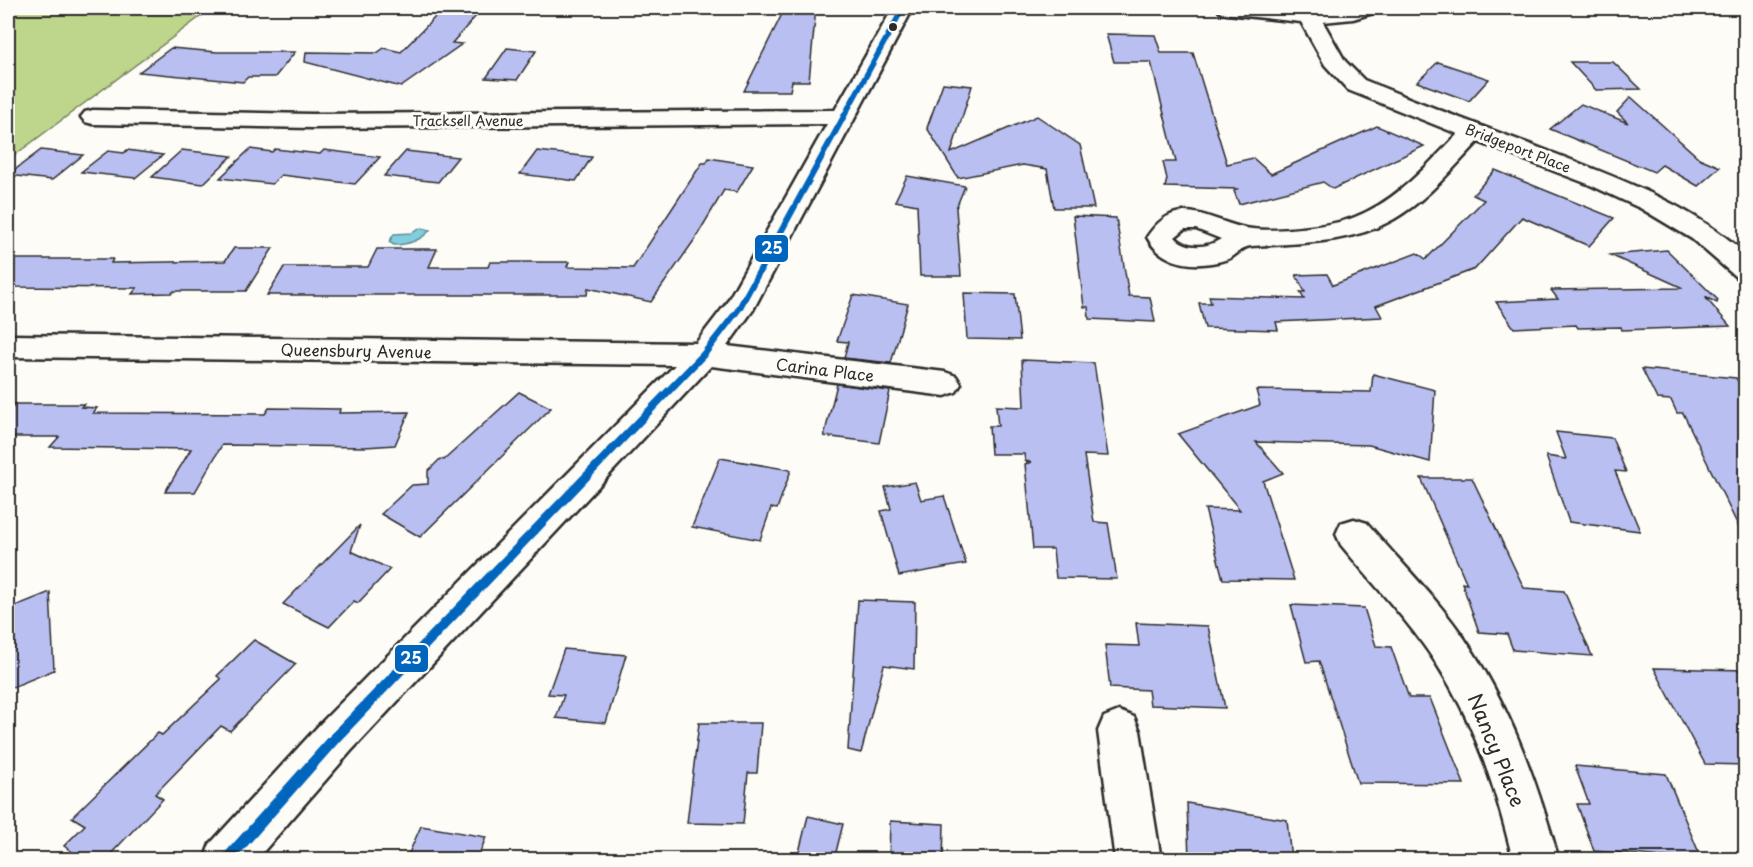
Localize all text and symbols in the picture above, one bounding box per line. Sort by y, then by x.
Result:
unlabelled marker [887,21,899,33]
street label: Tracksell Avenue [413,110,524,131]
street label: Bridgeport Place [1462,118,1574,178]
line badge: 25 [754,234,789,263]
text: 25 [761,235,783,259]
street label: Queensbury Avenue [280,337,432,363]
street label: Carina Place [775,351,875,387]
line badge: 25 [394,644,429,673]
text: 25 [400,645,422,669]
street label: Nancy Place [1461,689,1533,811]

